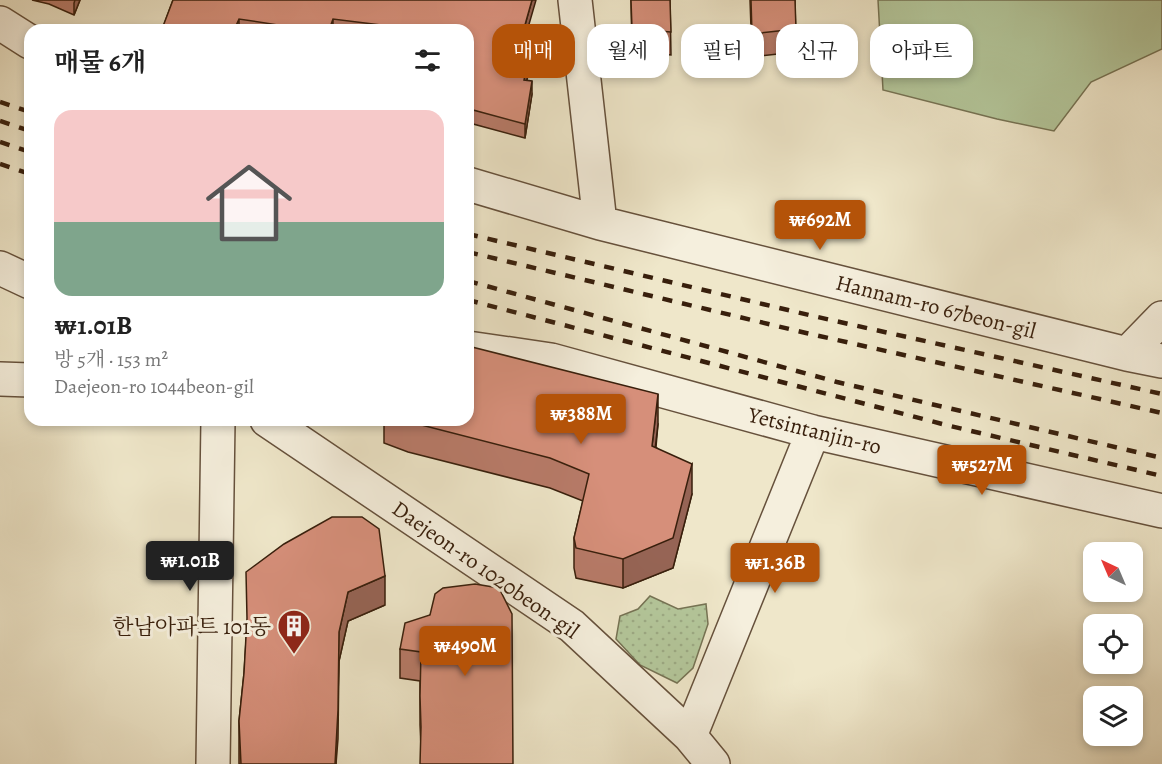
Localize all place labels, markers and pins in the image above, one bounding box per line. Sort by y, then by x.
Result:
pin: ₩692M [778,200,862,251]
pin: ₩388M [539,394,623,445]
pin: ₩527M [940,445,1024,496]
pin: ₩1.01B [141,541,239,592]
pin: ₩1.36B [726,543,824,594]
building icon: 한남아파트 101동 [276,608,312,655]
place label: 한남아파트 101동 [112,612,271,642]
pin: ₩490M [423,626,507,677]

